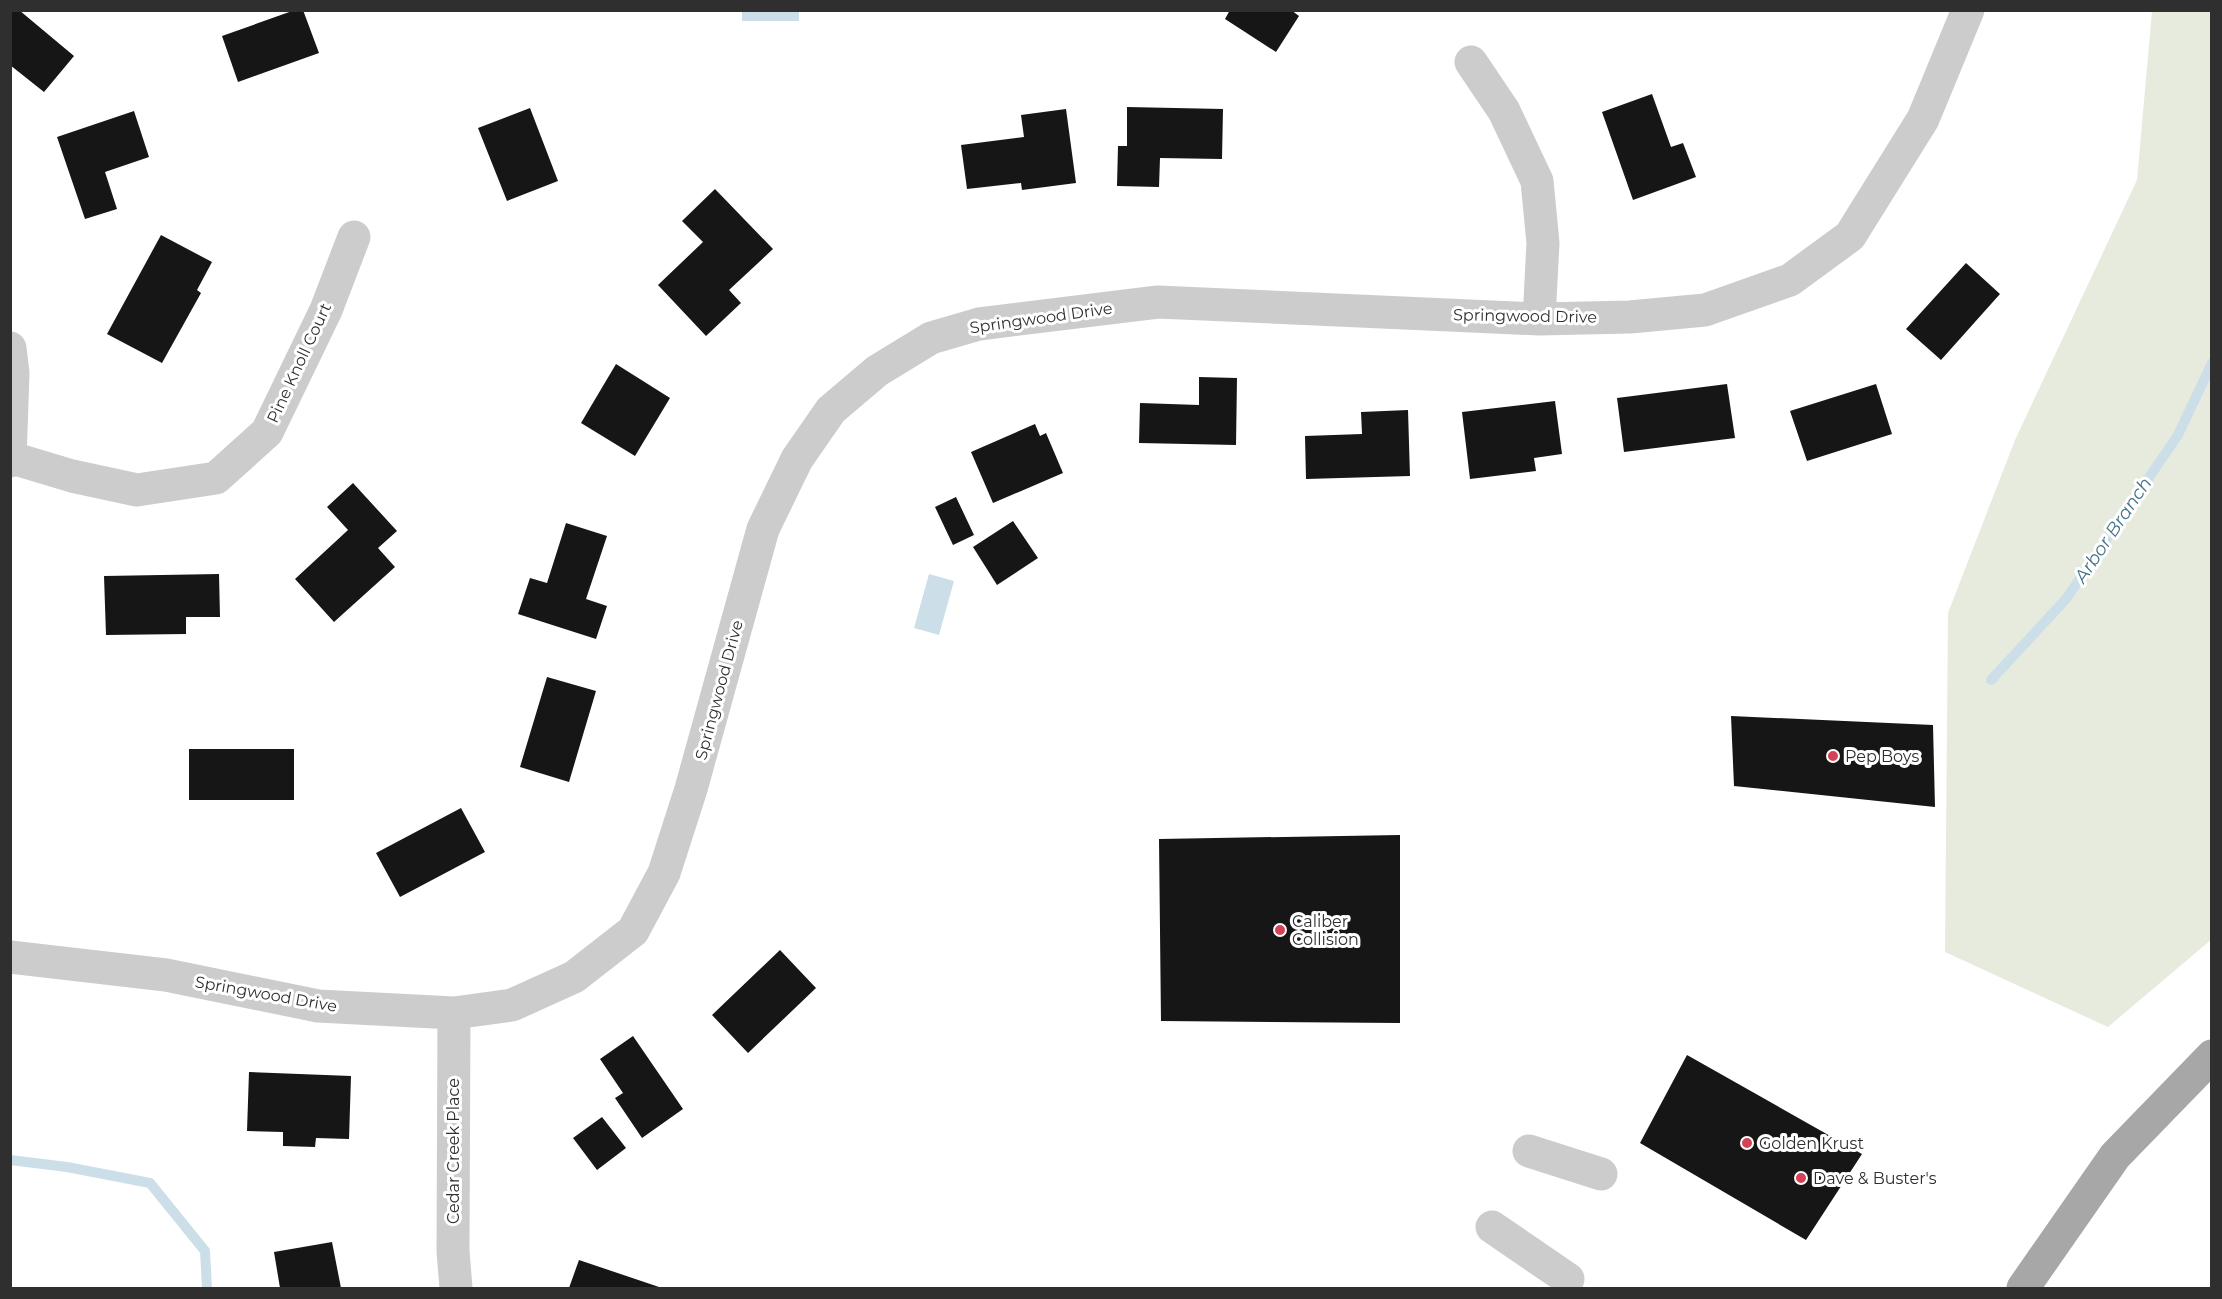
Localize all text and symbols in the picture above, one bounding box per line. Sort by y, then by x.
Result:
street label: Springwood Drive [968,299,1114,337]
street label: Pine Knoll Court [263,300,335,426]
street label: Springwood Drive [1453,305,1597,327]
water label: Arbor Branch [2069,473,2156,588]
street label: Springwood Drive [691,618,747,762]
place label: Pep Boys [1845,747,1919,766]
marker: Pep Boys [1826,749,1840,763]
place label: Caliber Collision [1292,912,1359,949]
marker: Caliber Collision [1273,923,1287,937]
street label: Springwood Drive [193,972,339,1016]
street label: Cedar Creek Place [444,1078,463,1224]
place label: Golden Krust [1759,1134,1864,1153]
marker: Golden Krust [1740,1136,1754,1150]
place label: Dave & Buster's [1813,1169,1937,1188]
marker: Dave & Buster's [1794,1171,1808,1185]

